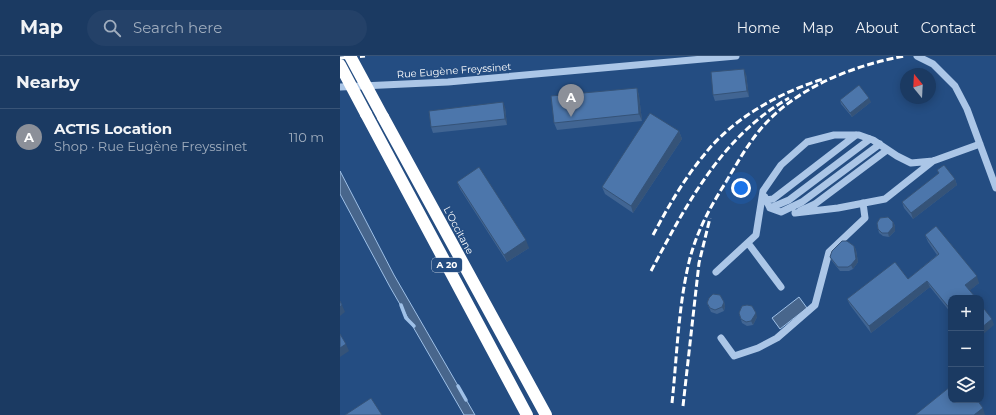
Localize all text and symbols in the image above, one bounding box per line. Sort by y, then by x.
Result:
search box [87,10,367,46]
text: Map [20,16,63,39]
icon: search [101,17,123,39]
text: Search here [133,18,222,37]
text: Home [737,19,780,37]
text: Map [802,19,833,37]
text: About [855,19,899,37]
text: Contact [921,19,976,37]
street label: Rue Eugène Freyssinet [396,60,512,81]
north arrow [900,68,936,104]
text: Nearby [16,72,80,92]
pin: A [558,84,584,117]
text: ACTIS Location [54,119,172,138]
text: A [24,129,34,145]
text: 110 m [289,129,324,145]
text: Shop · Rue Eugène Freyssinet [54,138,247,154]
your location [731,178,751,198]
street label: L'Occitane [441,204,477,256]
road number: A 20 [432,258,462,272]
map controls [948,295,984,403]
button: + [948,295,984,331]
button: − [948,331,984,367]
button: layers [948,367,984,403]

